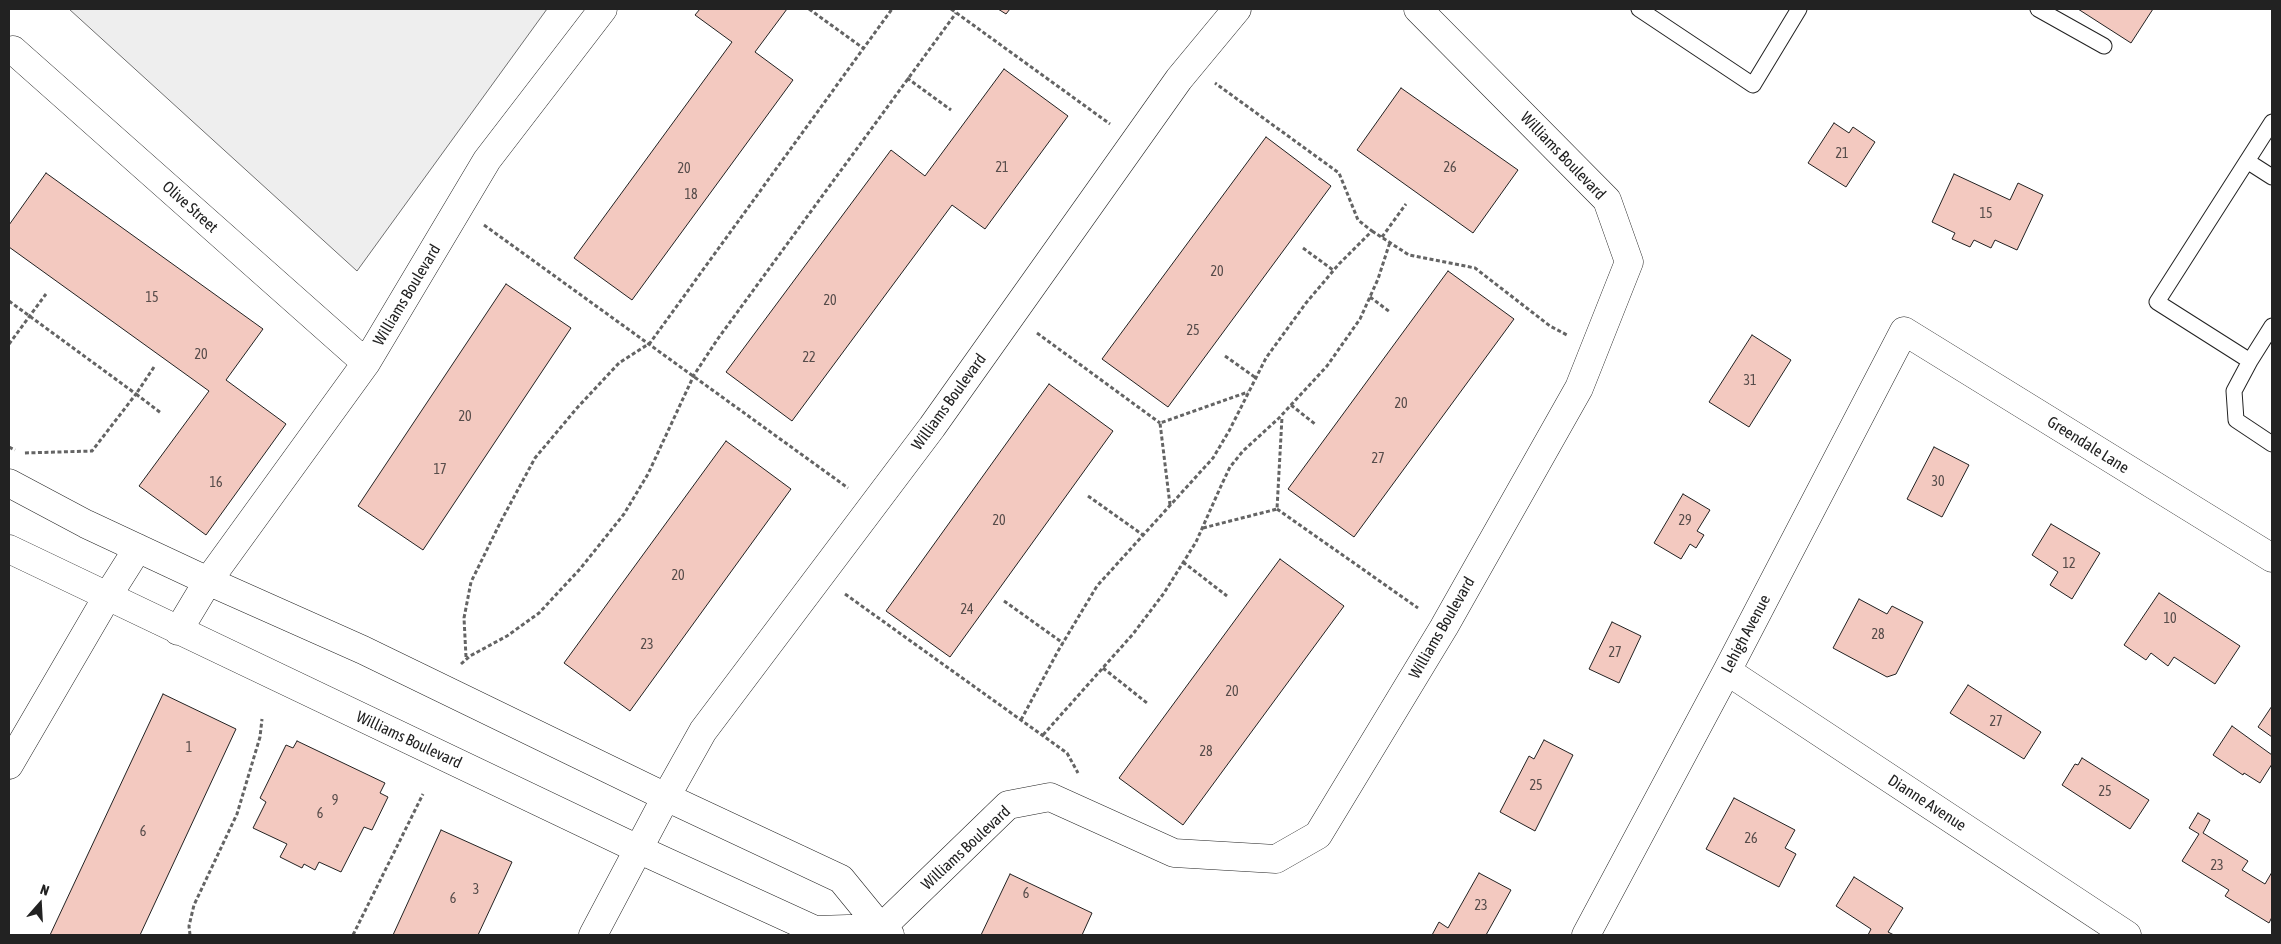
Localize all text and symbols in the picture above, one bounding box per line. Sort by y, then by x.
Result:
street label: Williams Boulevard [1516,108,1610,204]
house number: 21 [1835,146,1849,162]
house number: 21 [995,160,1009,176]
house number: 26 [1443,160,1457,176]
house number: 20 [677,161,691,177]
street label: Olive Street [158,177,222,237]
house number: 18 [684,187,698,203]
house number: 15 [1979,206,1993,222]
street label: Williams Boulevard [369,241,445,349]
house number: 20 [1210,264,1224,280]
house number: 15 [145,290,159,306]
house number: 20 [823,293,837,309]
house number: 25 [1186,323,1200,339]
house number: 20 [194,347,208,363]
house number: 22 [802,350,816,366]
street label: Williams Boulevard [908,350,990,454]
house number: 31 [1743,373,1757,389]
house number: 20 [1394,396,1408,412]
house number: 20 [458,409,472,425]
street label: Greendale Lane [2044,412,2132,478]
house number: 27 [1371,451,1385,467]
house number: 17 [433,462,447,478]
house number: 30 [1931,474,1945,490]
house number: 16 [209,475,223,491]
house number: 20 [992,513,1006,529]
house number: 29 [1678,513,1692,529]
house number: 12 [2062,556,2076,572]
house number: 20 [671,568,685,584]
street label: Williams Boulevard [1405,574,1479,682]
street label: Lehigh Avenue [1717,592,1775,676]
house number: 24 [960,602,974,618]
house number: 10 [2163,611,2177,627]
house number: 28 [1871,627,1885,643]
house number: 23 [640,637,654,653]
house number: 27 [1608,645,1622,661]
house number: 20 [1225,684,1239,700]
street label: Williams Boulevard [353,707,465,773]
house number: 27 [1989,714,2003,730]
house number: 1 [186,740,192,756]
house number: 28 [1199,744,1213,760]
street label: Dianne Avenue [1884,771,1970,835]
house number: 25 [1529,778,1543,794]
house number: 25 [2098,784,2112,800]
house number: 9 [332,793,338,809]
street label: Williams Boulevard [918,802,1014,894]
house number: 6 [317,806,323,822]
house number: 6 [140,824,146,840]
house number: 26 [1744,831,1758,847]
house number: 23 [2210,858,2224,874]
north arrow [15,879,65,929]
text: N [38,881,51,899]
house number: 3 [473,882,479,898]
house number: 6 [1023,886,1029,902]
house number: 6 [450,891,456,907]
house number: 23 [1474,898,1488,914]

